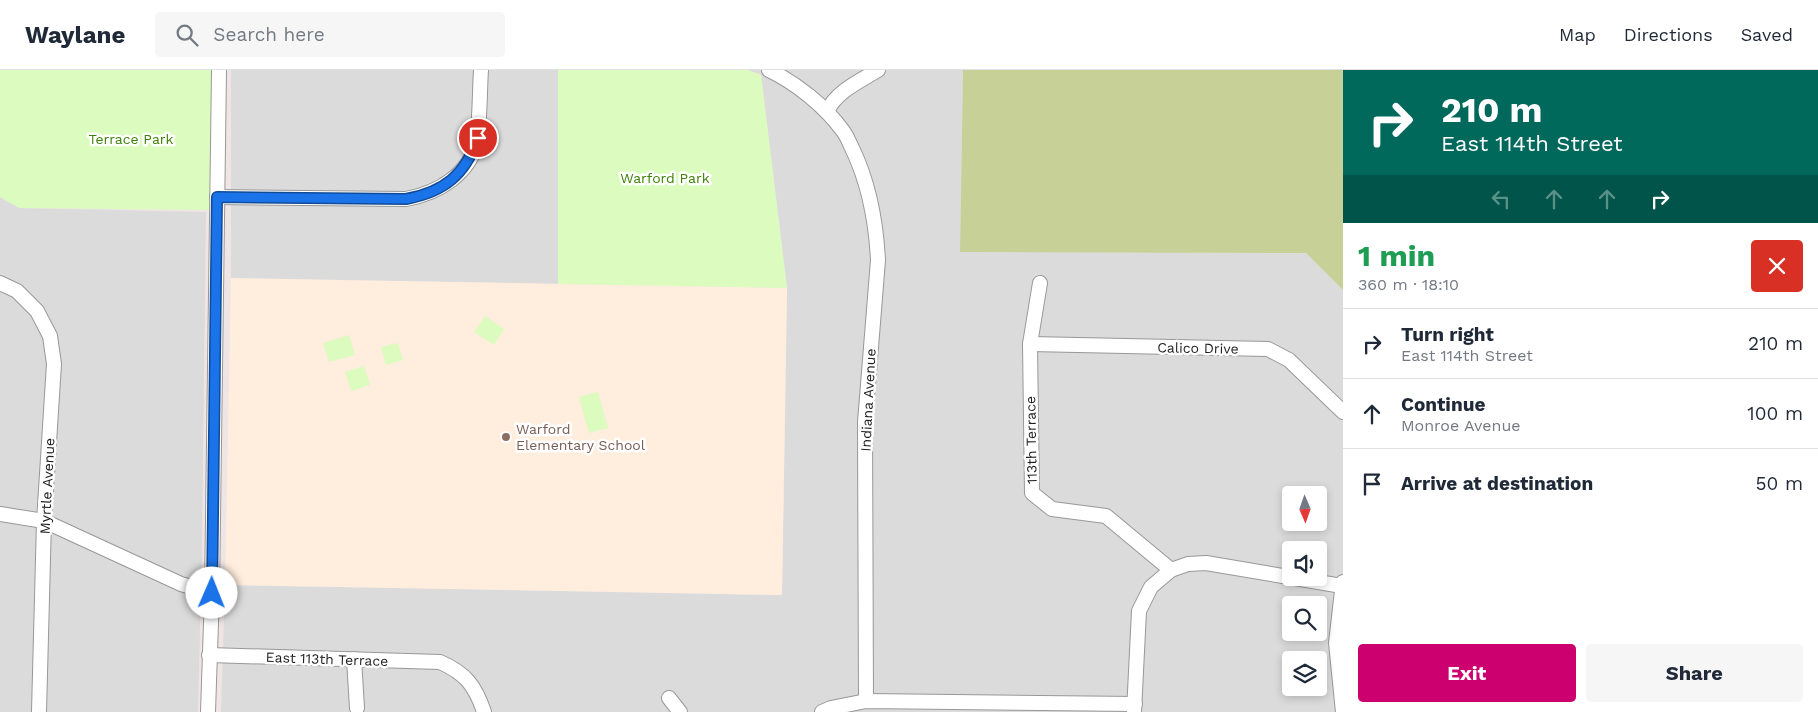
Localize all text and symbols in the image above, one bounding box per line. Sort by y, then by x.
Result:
search box [155,12,505,57]
text: Waylane [25,21,125,49]
icon: search [173,21,201,49]
text: Search here [213,23,325,46]
text: Map [1559,24,1596,45]
text: Directions [1624,24,1713,45]
text: Saved [1741,24,1793,45]
text: 210 m [1441,89,1542,131]
icon: right [1358,90,1423,155]
pin [457,117,499,159]
icon: arrive [464,124,492,152]
park label: Terrace Park [89,131,174,147]
text: East 114th Street [1441,131,1623,156]
park label: Warford Park [620,170,710,186]
icon: left [1487,185,1515,213]
icon: ahead [1540,185,1568,213]
icon: ahead [1593,185,1621,213]
icon: right [1646,185,1674,213]
text: 1 min [1358,238,1435,273]
button: close [1751,240,1803,292]
text: 360 m · 18:10 [1358,275,1459,294]
text: Turn right [1401,323,1494,346]
icon: right [1358,330,1386,358]
text: 210 m [1748,332,1803,355]
street label: Calico Drive [1157,339,1239,357]
text: East 114th Street [1401,346,1533,365]
street label: Indiana Avenue [857,348,879,452]
text: Continue [1401,393,1485,416]
street label: 113th Terrace [1022,396,1040,484]
icon: ahead [1358,400,1386,428]
text: 100 m [1747,402,1803,425]
text: Monroe Avenue [1401,416,1521,435]
place label: Warford Elementary School [516,421,646,453]
marker: Warford Elementary School [500,431,512,443]
street label: Myrtle Avenue [36,437,58,535]
icon: arrive [1358,470,1386,498]
text: Arrive at destination [1401,472,1593,495]
text: 50 m [1756,472,1803,495]
north arrow [1282,486,1328,531]
map controls [1282,486,1327,696]
button: sound [1282,541,1327,586]
position arrow [185,566,237,618]
button: search [1282,596,1327,641]
button: Exit [1358,644,1576,702]
button: Share [1586,644,1803,702]
street label: East 113th Terrace [265,649,389,669]
button: layers [1282,651,1327,696]

